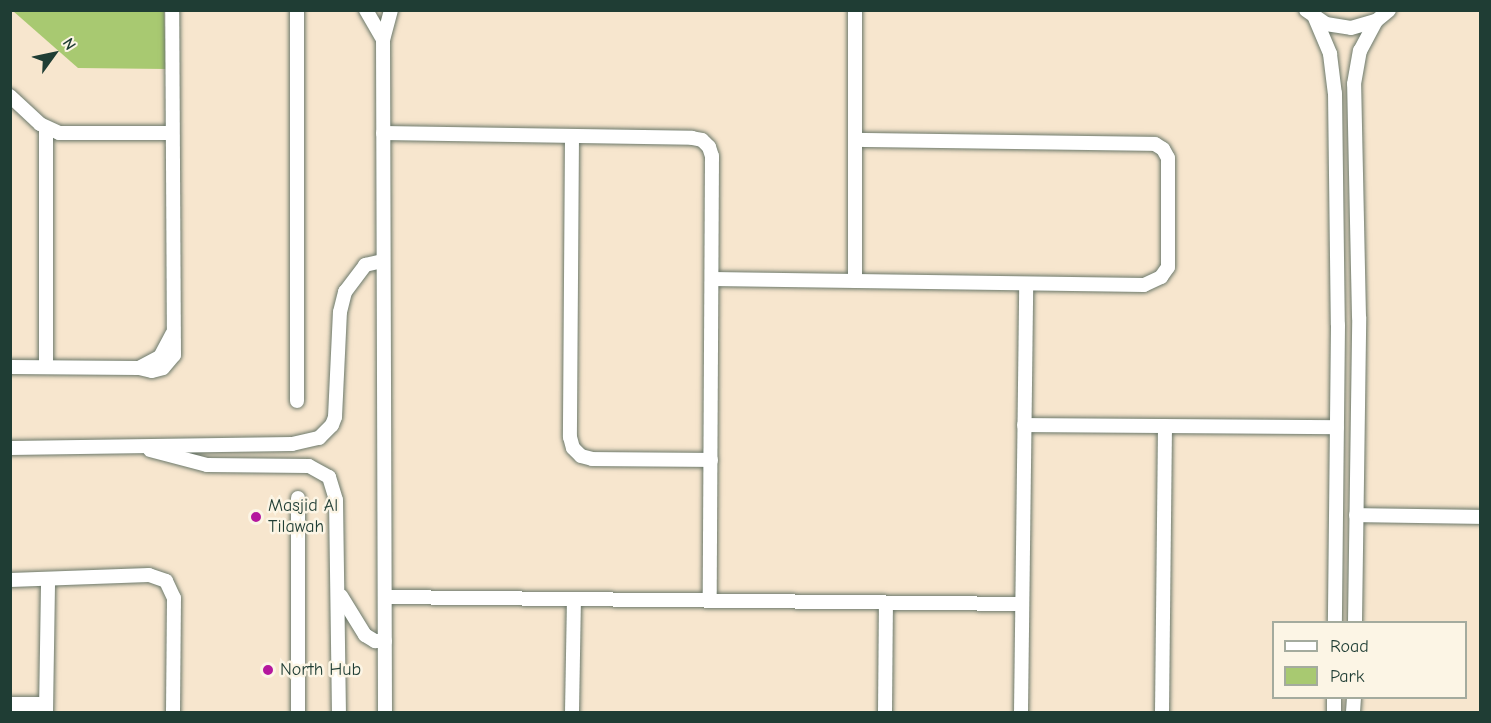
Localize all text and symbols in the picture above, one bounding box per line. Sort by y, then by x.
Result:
north arrow [24,24,84,84]
text: N [59,35,79,53]
place label: Masjid Al Tilawah [268,496,338,538]
marker: Masjid Al Tilawah [249,510,263,524]
legend [1272,621,1467,699]
text: Road [1330,636,1369,657]
place label: North Hub [280,659,361,681]
marker: North Hub [261,663,275,677]
text: Park [1330,666,1364,687]

